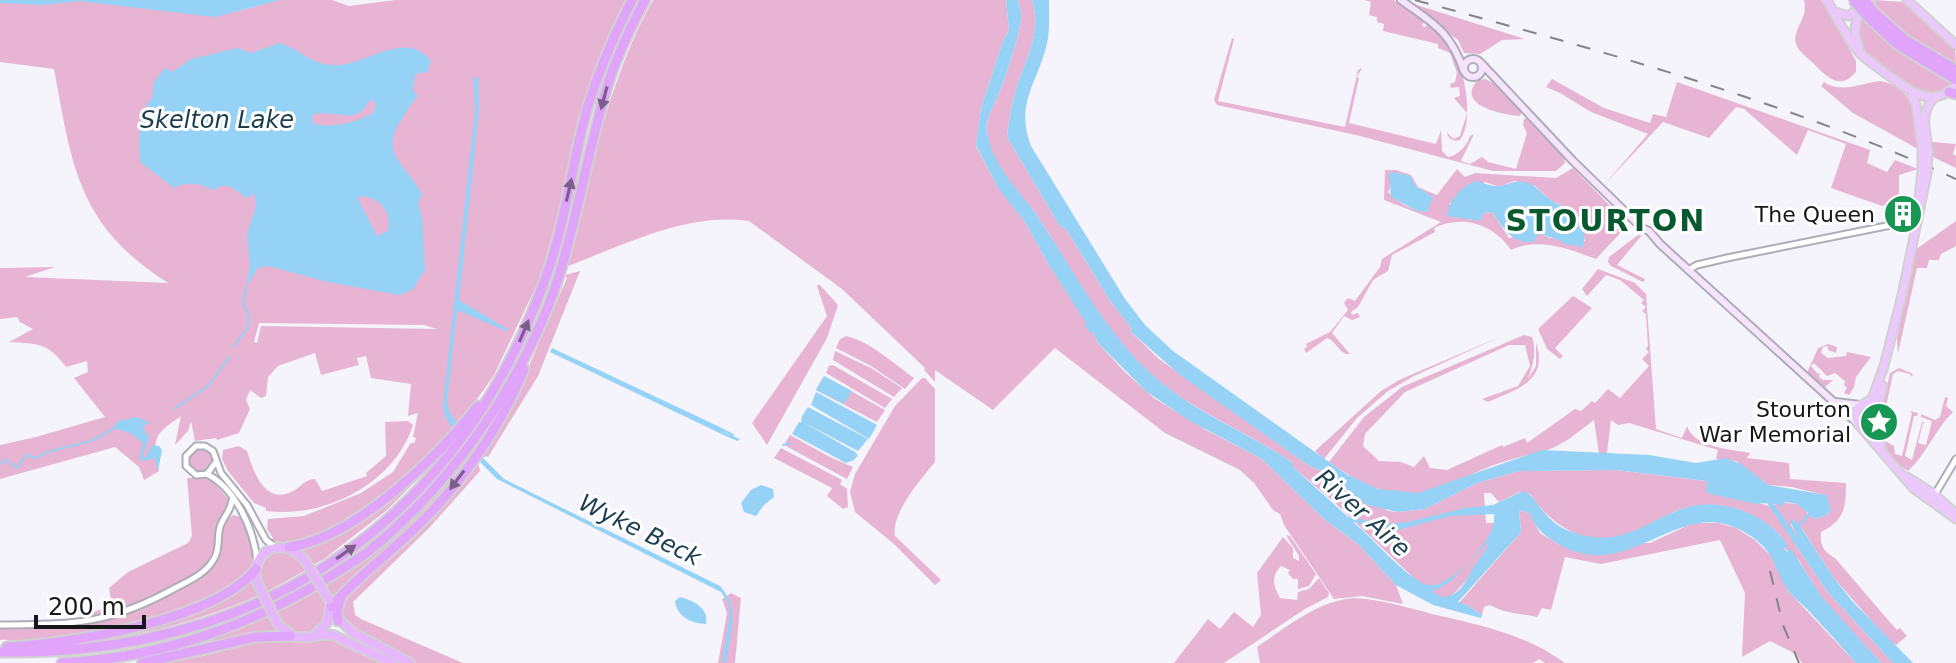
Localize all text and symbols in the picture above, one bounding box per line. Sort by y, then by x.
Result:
one-way arrow [598,85,610,110]
water label: Skelton Lake [140,106,294,134]
one-way arrow [563,177,576,202]
building icon: The Queen [1882,193,1924,235]
place label: The Queen [1754,202,1875,227]
district label: STOURTON [1506,203,1706,238]
one-way arrow [518,319,531,343]
place label: Stourton War Memorial [1699,397,1851,447]
place icon: Stourton War Memorial [1858,401,1900,443]
water label: River Aire [1310,463,1416,563]
one-way arrow [449,470,465,491]
water label: Wyke Beck [574,488,707,572]
one-way arrow [336,545,357,560]
scale bar [36,579,144,629]
text: 200 m [48,593,125,621]

